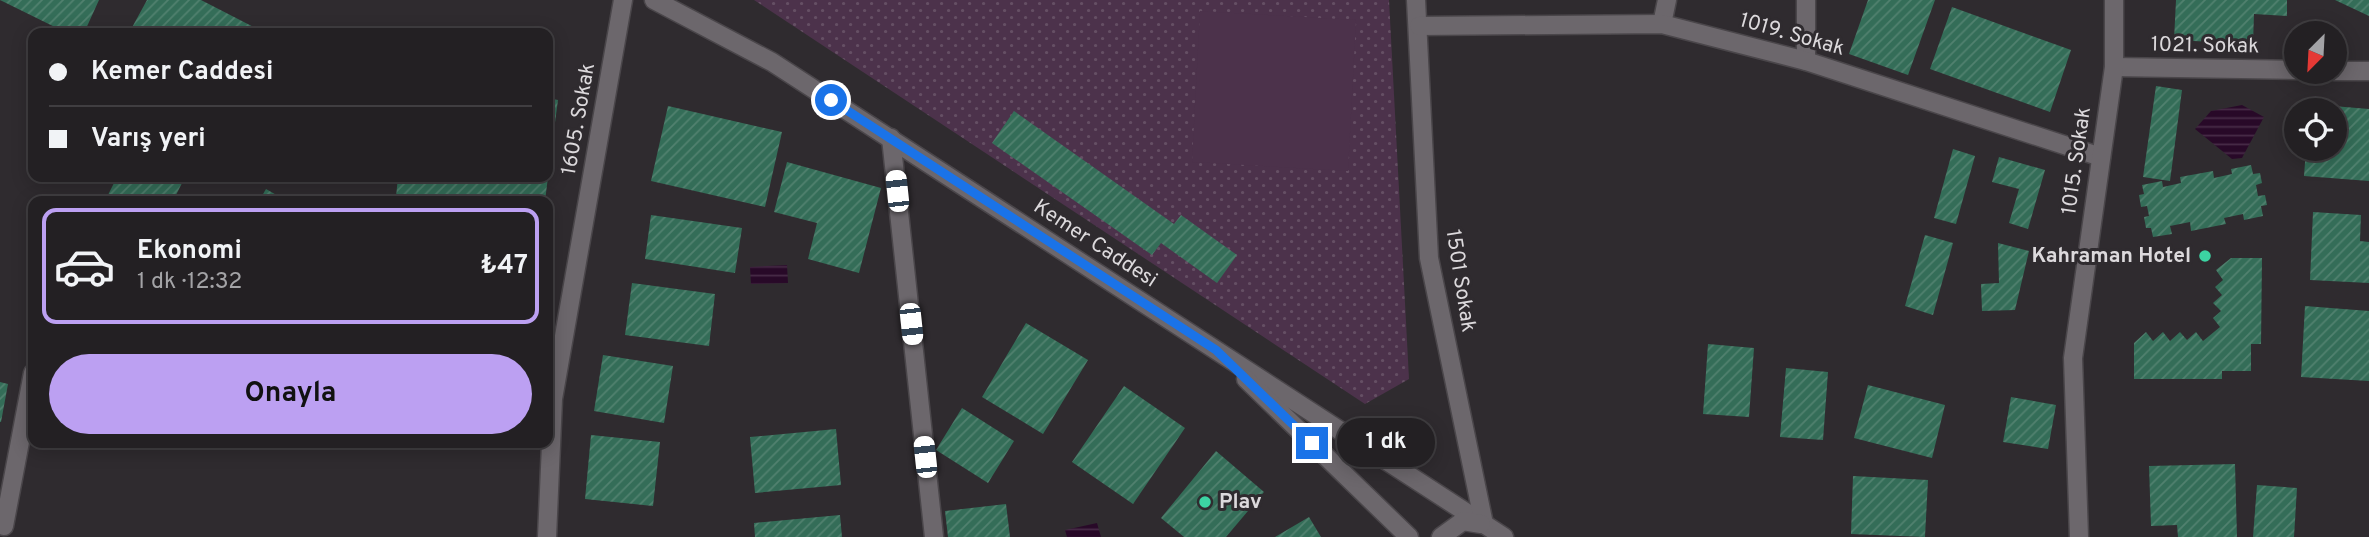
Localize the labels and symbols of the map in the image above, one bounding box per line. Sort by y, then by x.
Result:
street label: 1019. Sokak [1736,7,1848,63]
north arrow [2284,21,2347,84]
street label: 1021. Sokak [2151,32,2259,60]
street label: 1605. Sokak [556,61,602,177]
route start [815,84,847,116]
street label: 1015. Sokak [2056,105,2098,217]
car [885,169,910,213]
street label: Kemer Caddesi [1028,194,1162,294]
street label: 1501 Sokak [1439,228,1481,334]
place label: Kahraman Hotel [2031,243,2191,270]
marker: Kahraman Hotel [2197,248,2213,264]
car [899,302,924,346]
callout: 1 dk [1336,418,1434,467]
route end [1296,427,1328,459]
car [913,435,938,479]
place label: Plav [1219,489,1262,516]
marker: Plav [1197,494,1213,510]

